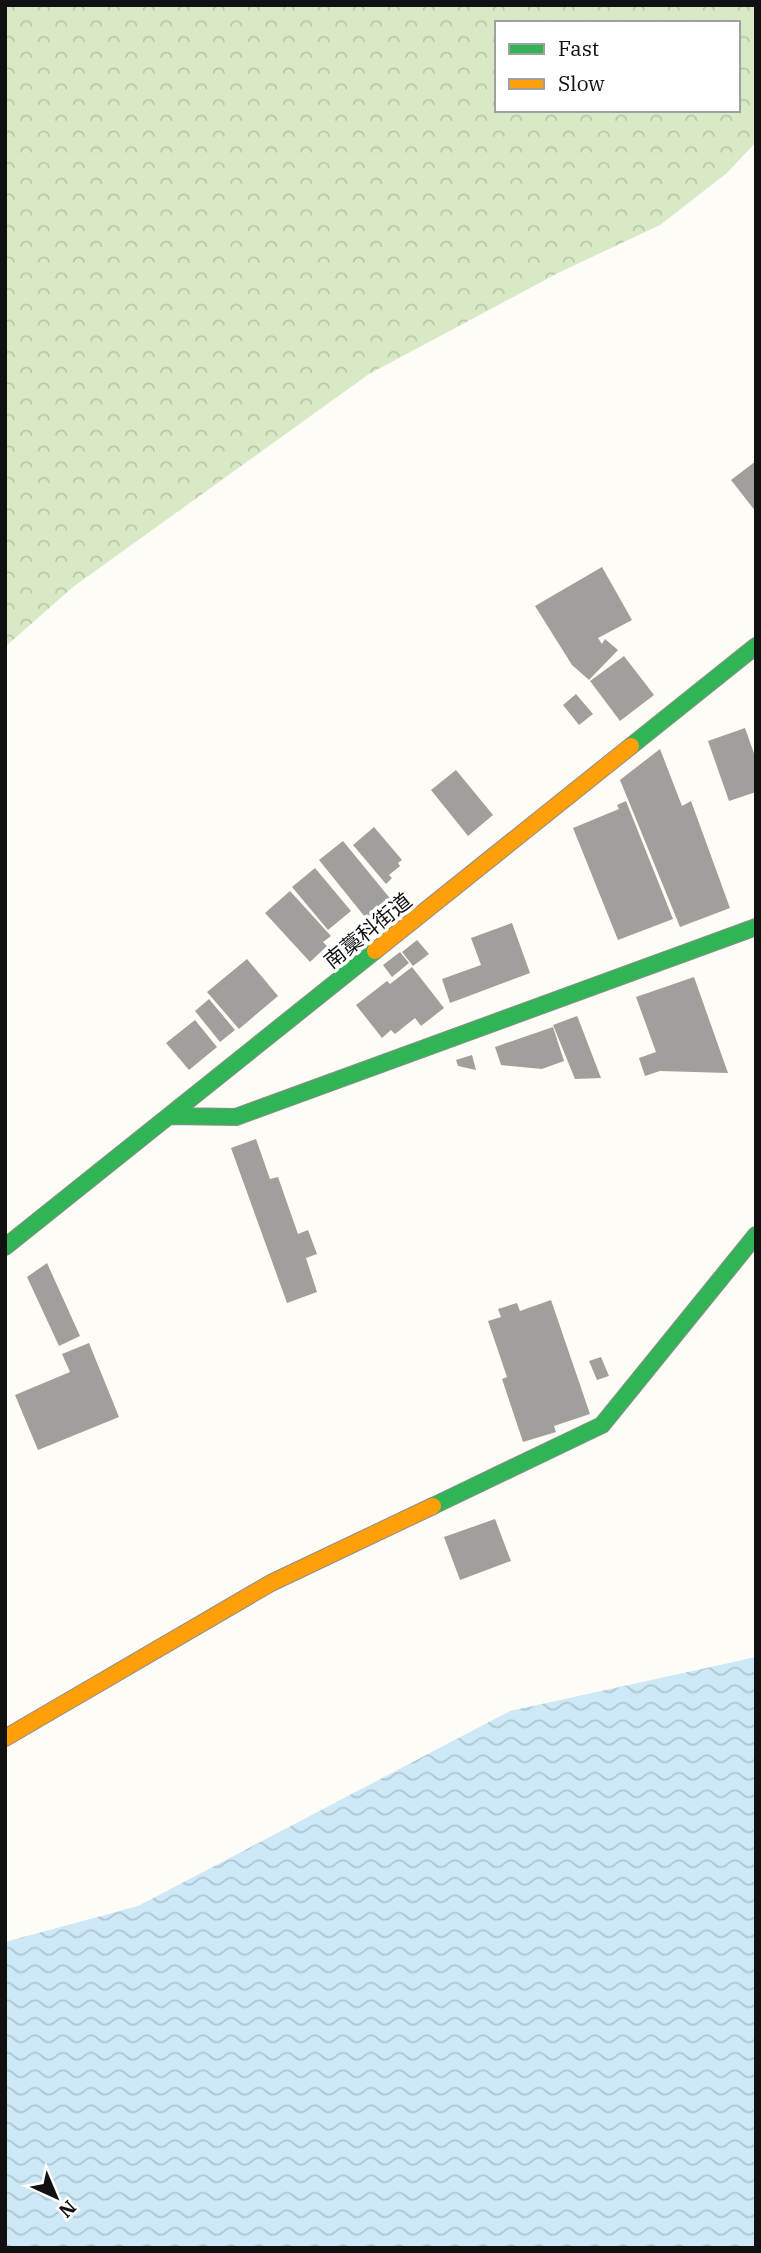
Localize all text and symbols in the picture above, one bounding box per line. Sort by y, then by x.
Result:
legend [495,21,740,112]
text: Fast [558,34,599,62]
text: Slow [558,69,605,97]
street label: 南藁科街道 [318,886,417,974]
north arrow [21,2162,91,2232]
text: N [54,2195,82,2223]

